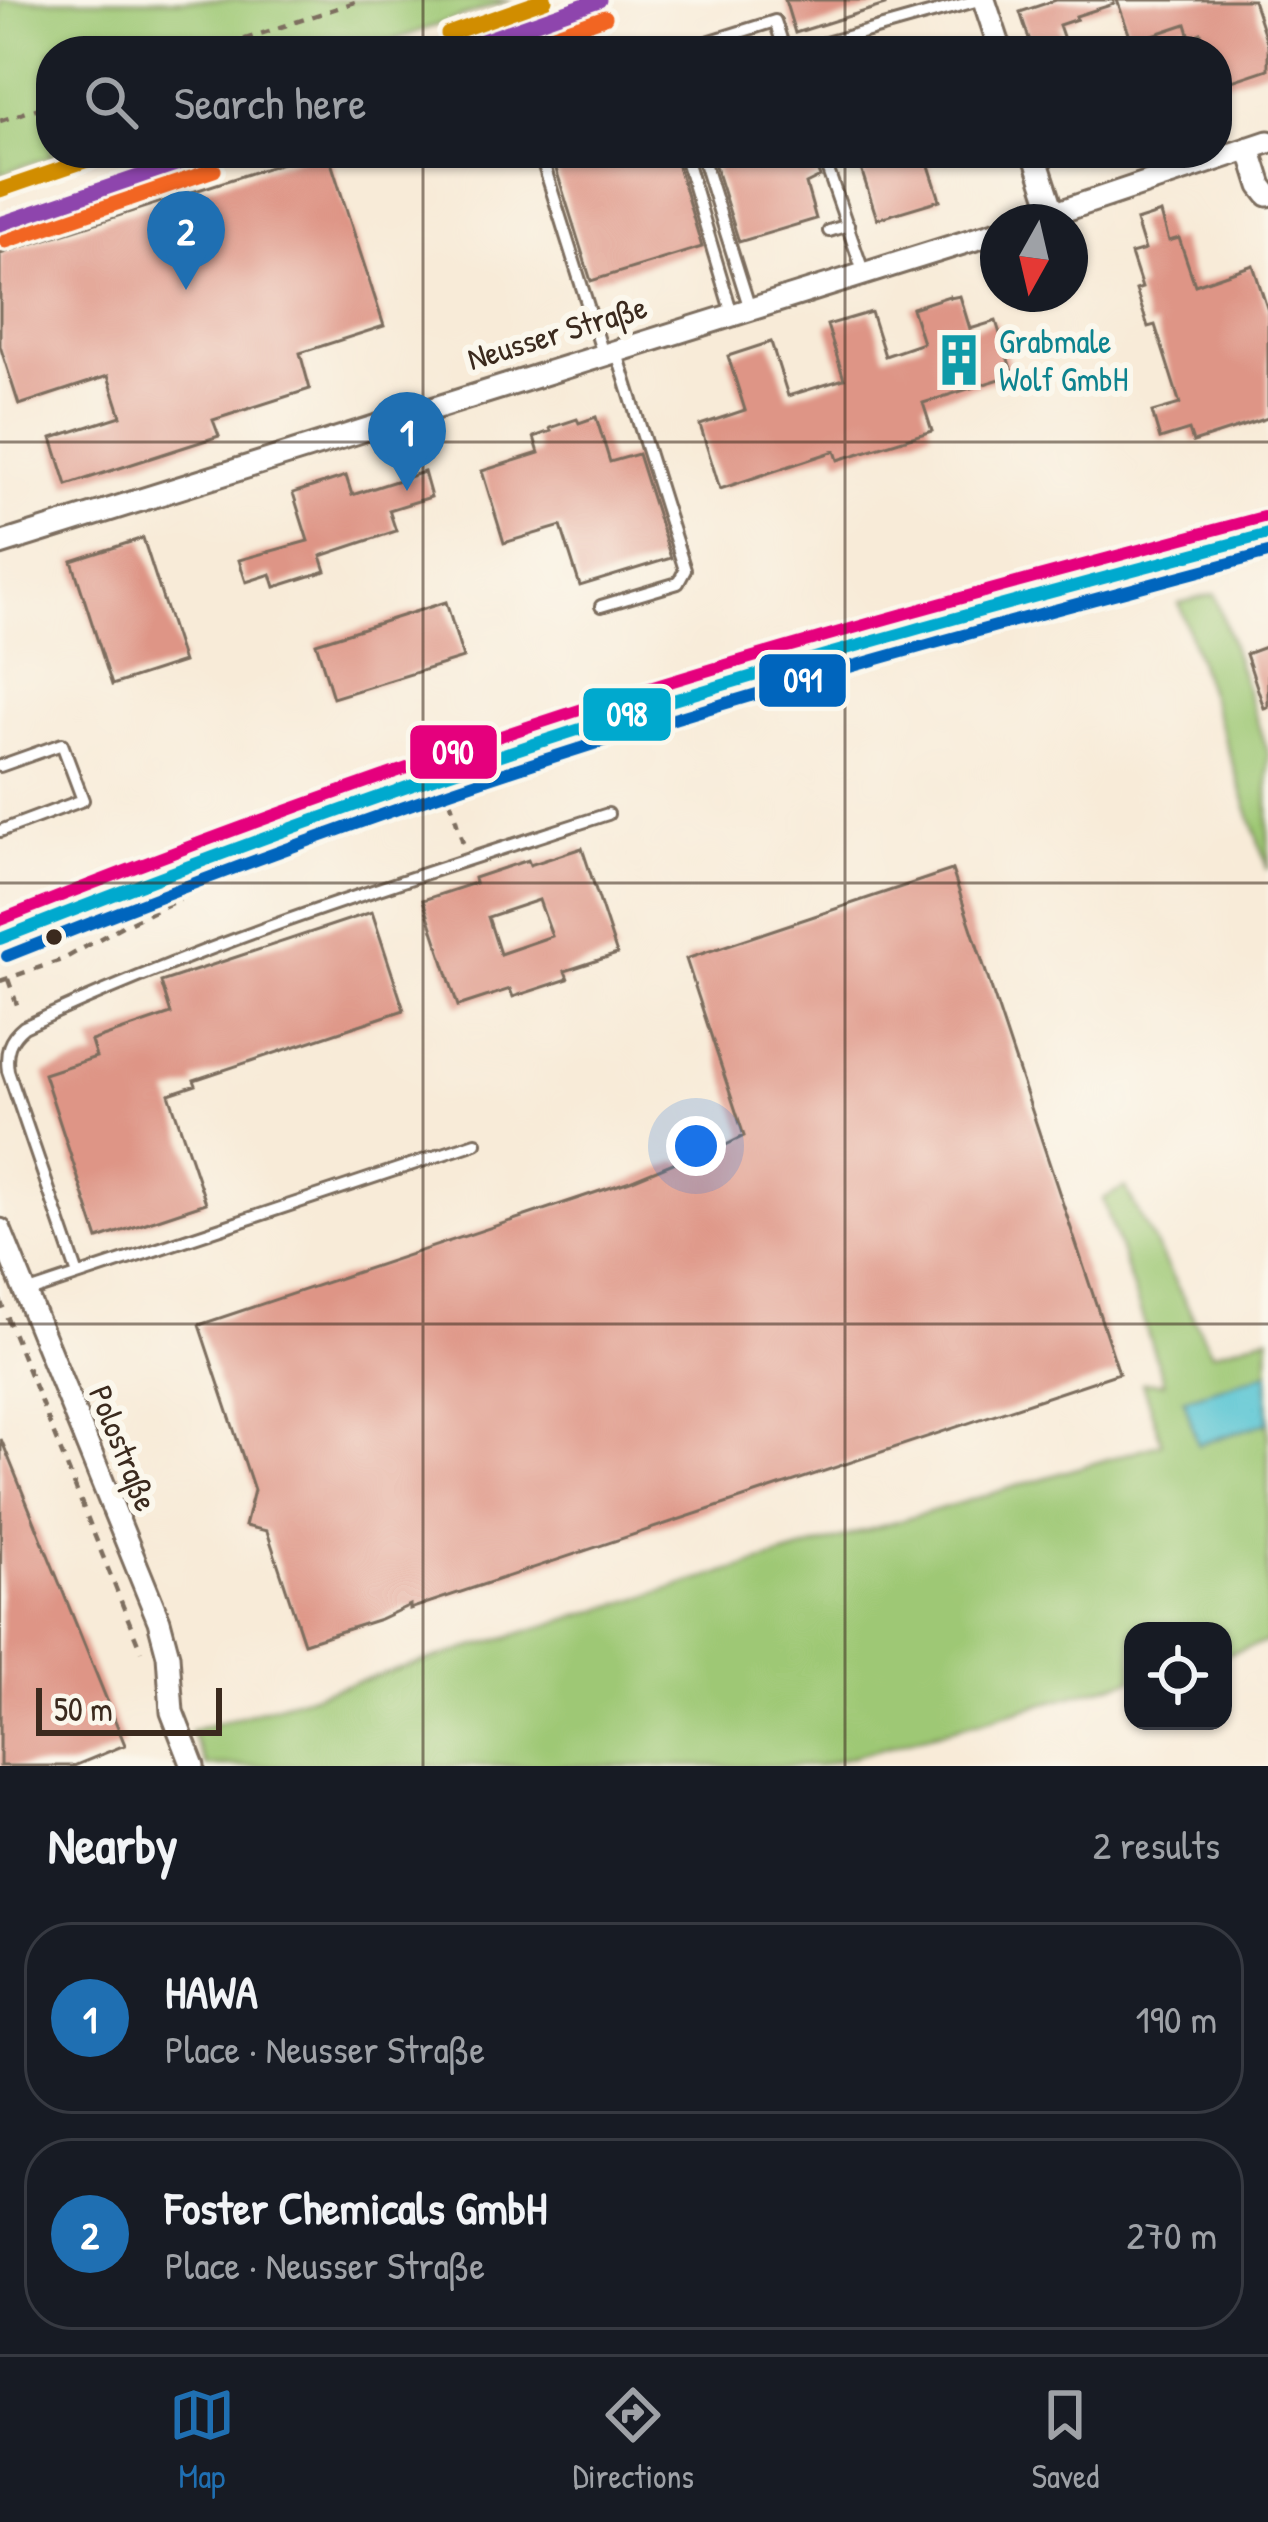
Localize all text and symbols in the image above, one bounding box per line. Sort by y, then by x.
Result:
search box [36,36,1232,168]
icon: search [78,69,144,135]
text: Search here [174,72,366,133]
pin: 2 [147,191,225,290]
north arrow [980,204,1088,312]
street label: Neusser Straße [462,284,652,381]
place label: Grabmale Wolf GmbH [999,319,1128,401]
building icon: Grabmale Wolf GmbH [930,331,988,389]
pin: 1 [368,392,446,491]
line badge: 091 [757,652,848,709]
text: 091 [784,658,822,702]
line badge: 098 [581,686,673,743]
text: 098 [606,692,648,736]
line badge: 090 [408,723,499,781]
text: 090 [432,730,474,774]
unlabelled marker [43,926,65,948]
your location [666,1116,726,1176]
street label: Polostraße [78,1379,169,1518]
map controls [1124,1622,1232,1730]
button: locate [1124,1622,1232,1730]
scale bar [36,1682,222,1735]
text: 50 m [54,1687,113,1731]
text: Nearby [48,1810,178,1879]
text: 2 results [1093,1818,1220,1871]
text: HAWA [165,1961,258,2022]
text: 1 [83,1992,97,2045]
text: 190 m [1136,1992,1217,2045]
text: Place · Neusser Straße [165,2022,485,2075]
text: Foster Chemicals GmbH [165,2177,547,2238]
text: 2 [81,2208,99,2261]
text: 270 m [1126,2208,1217,2261]
text: Place · Neusser Straße [165,2238,485,2291]
tab: Map [169,2382,235,2498]
tab: Directions [573,2382,694,2498]
tab: Saved [1032,2382,1099,2498]

